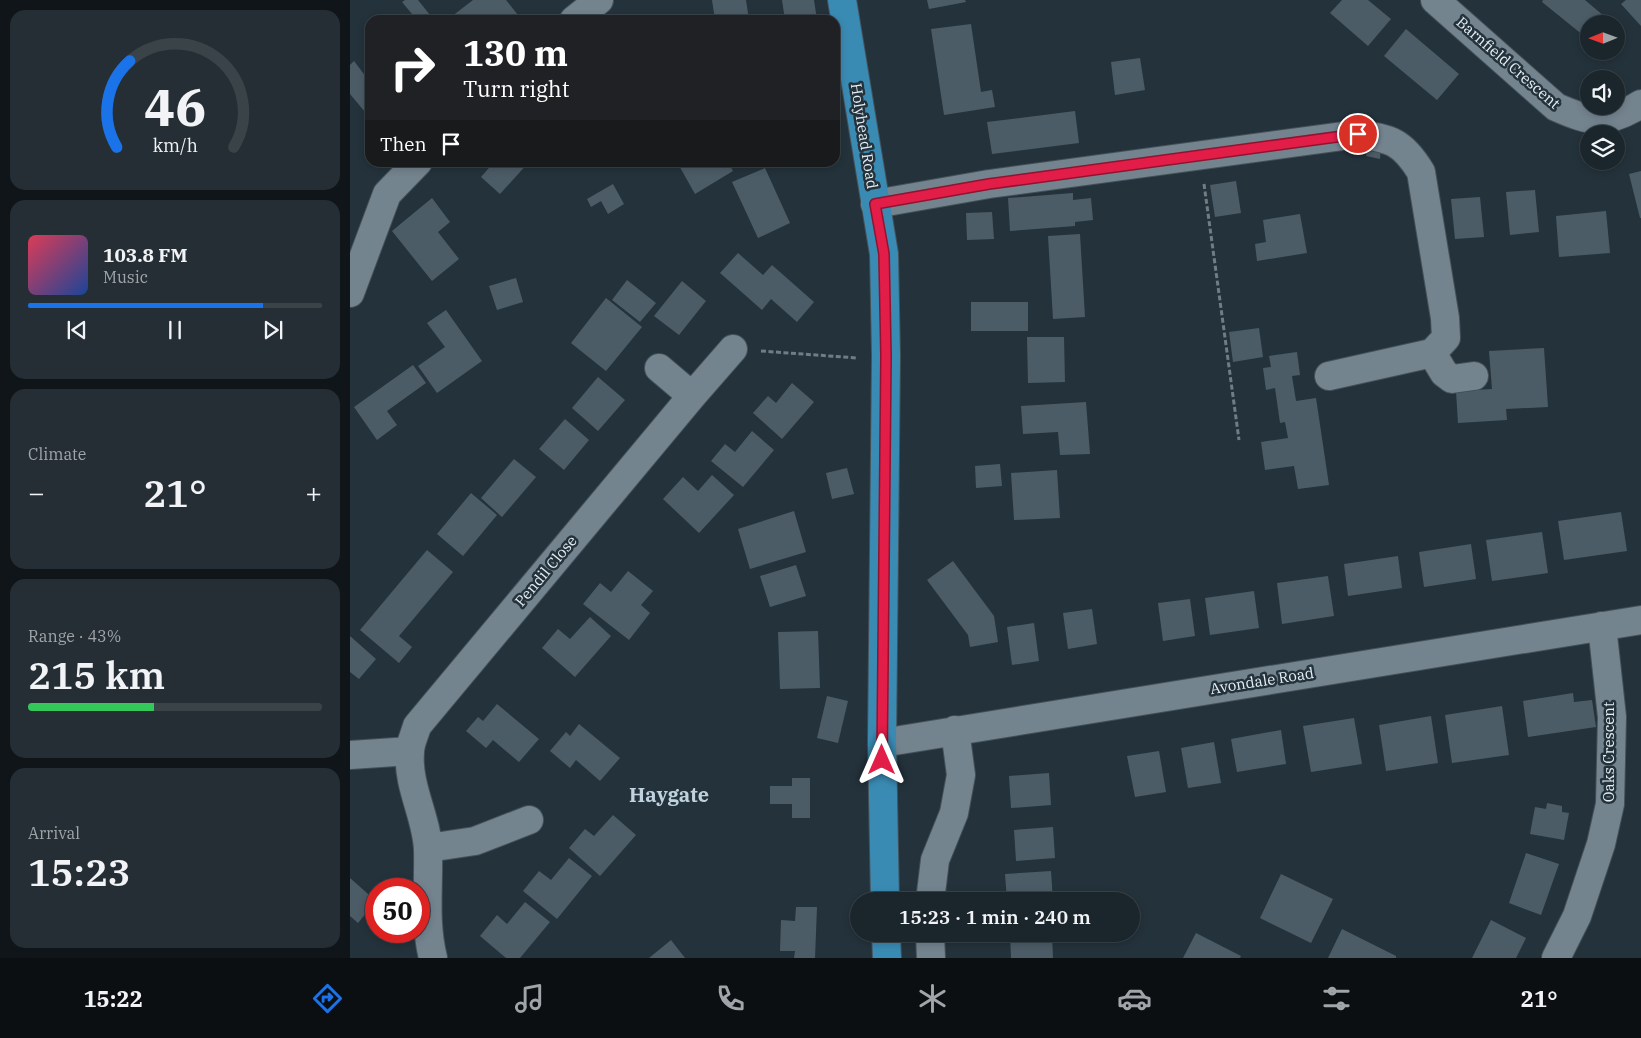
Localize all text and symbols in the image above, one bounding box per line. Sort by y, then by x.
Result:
street label: Barnfield Crescent [1453,12,1564,113]
north arrow [1580,15,1625,60]
map controls [1580,15,1625,170]
text: 130 m [463,30,568,76]
icon: right [380,35,445,100]
button: sound [1580,70,1625,115]
text: 46 [144,73,206,140]
text: Turn right [463,74,570,103]
street label: Holyhead Road [847,82,882,190]
pin [1337,113,1379,155]
icon: arrive [1344,120,1372,148]
button: layers [1580,125,1625,170]
icon: arrive [437,130,465,158]
text: Then [380,132,427,156]
text: km/h [152,134,198,157]
text: 103.8 FM [103,243,188,267]
text: Music [103,267,148,287]
icon: previous [63,316,91,344]
icon: pause [161,316,189,344]
icon: next [259,316,287,344]
text: Climate [28,444,86,464]
text: 21° [143,468,207,517]
text: − [28,474,45,511]
text: + [305,474,322,511]
street label: Pendil Close [511,531,581,610]
text: Range · 43% [28,626,121,646]
text: 215 km [28,650,165,699]
street label: Avondale Road [1209,663,1315,698]
street label: Oaks Crescent [1599,702,1618,802]
position arrow [855,733,907,785]
district label: Haygate [629,781,709,808]
text: Arrival [28,823,80,843]
text: 15:23 [28,847,131,896]
speed limit sign: 50 [365,878,430,943]
text: 15:23 · 1 min · 240 m [899,905,1091,929]
icon: directions [310,981,345,1016]
icon: music [512,981,547,1016]
icon: phone [713,981,748,1016]
icon: climate [915,981,950,1016]
icon: car [1117,981,1152,1016]
icon: filters [1319,981,1354,1016]
text: 15:22 [83,984,143,1013]
text: 21° [1521,984,1558,1013]

